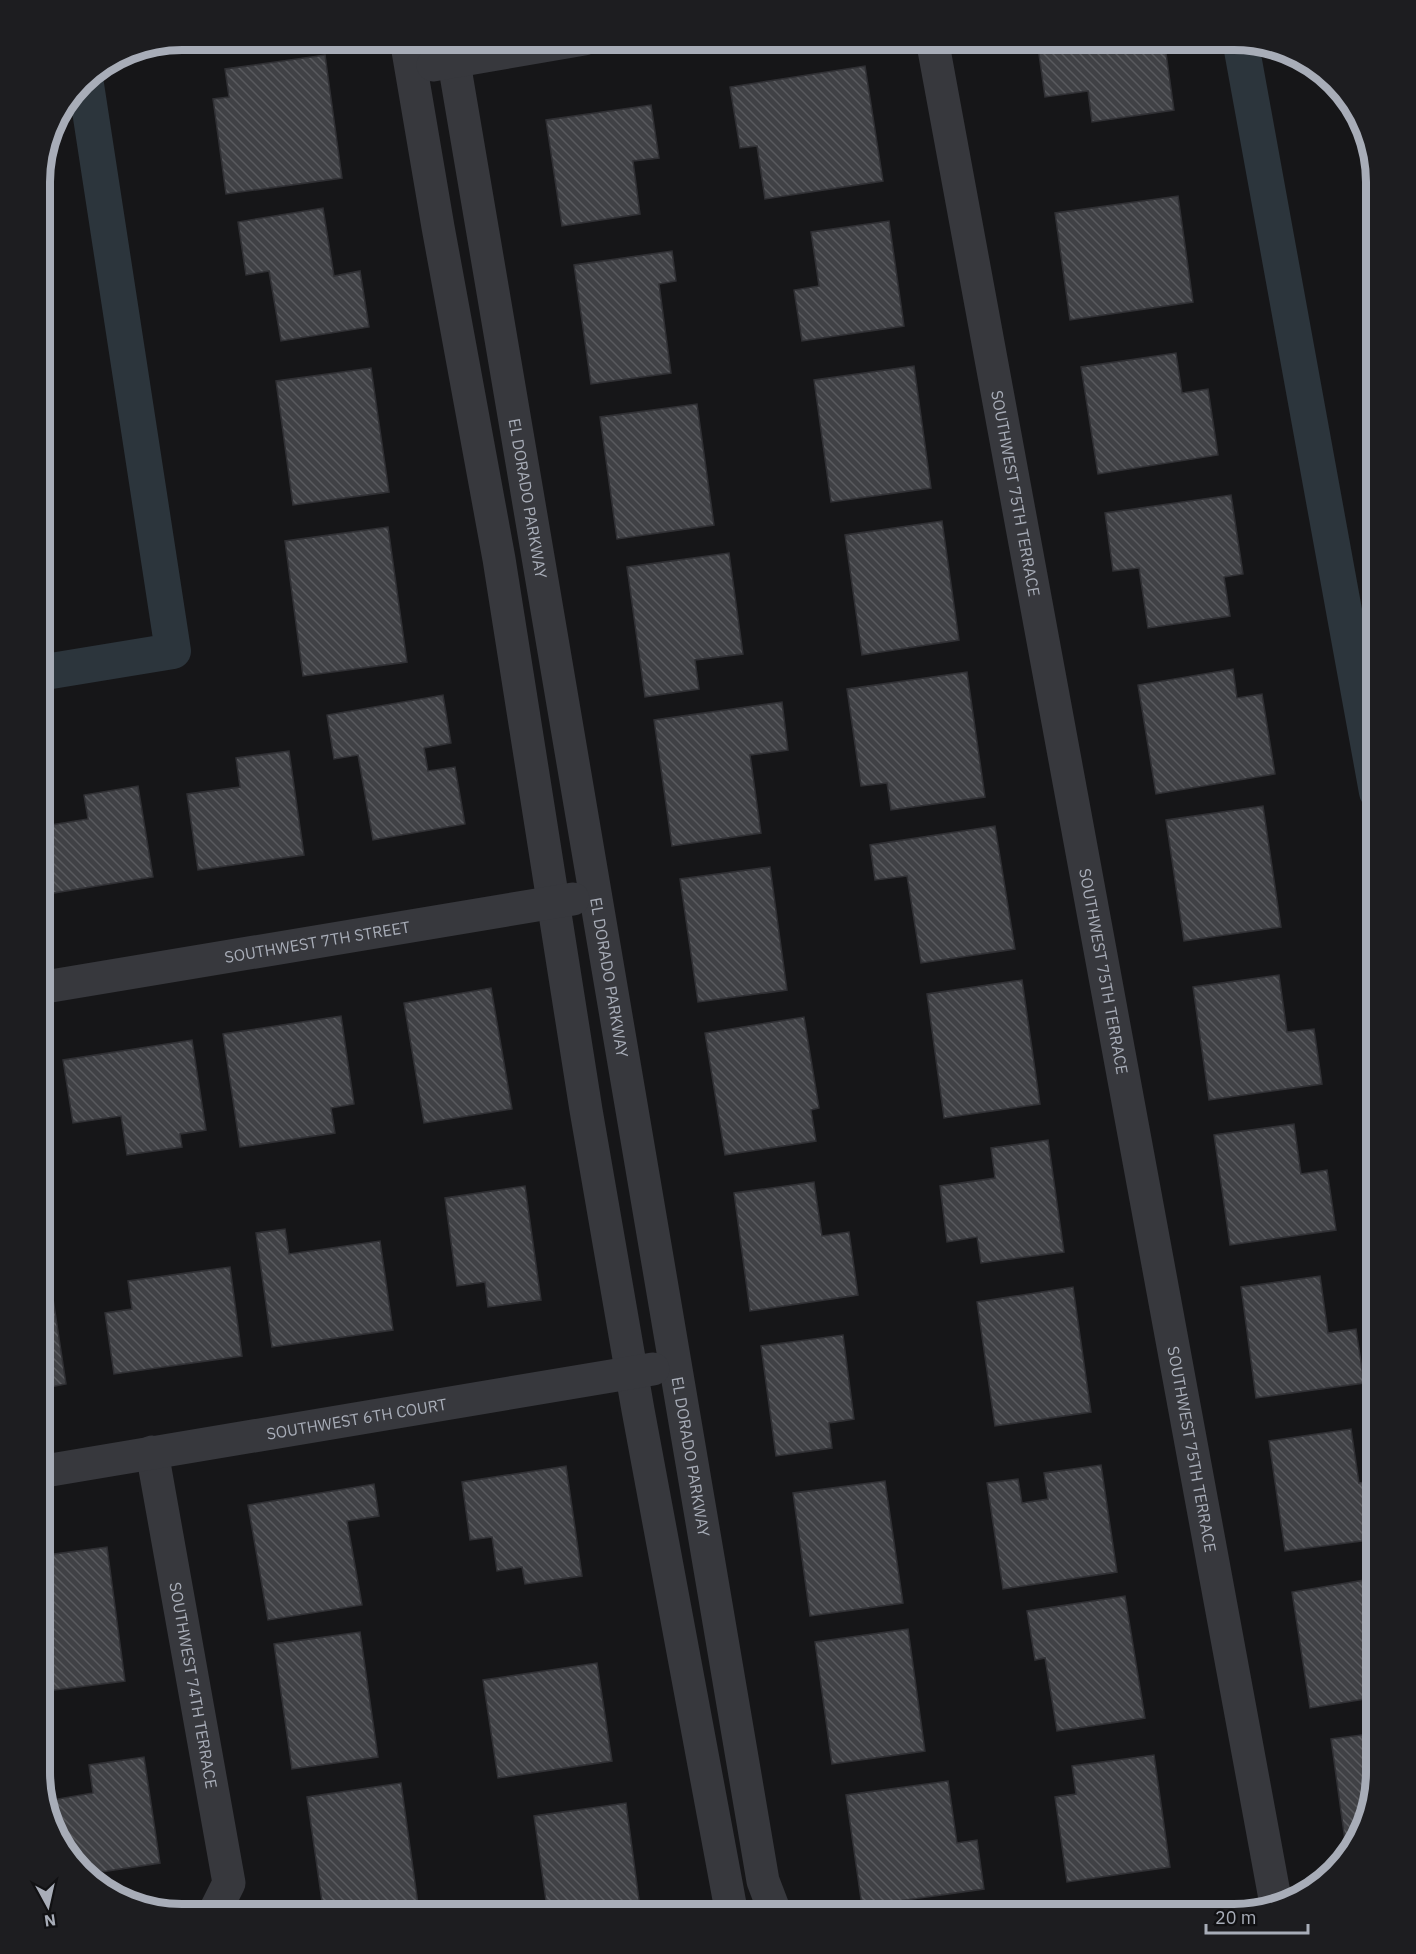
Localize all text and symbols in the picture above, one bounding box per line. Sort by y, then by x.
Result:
street label: SOUTHWEST 75TH TERRACE [987,389,1045,598]
street label: EL DORADO PARKWAY [505,417,552,581]
street label: SOUTHWEST 75TH TERRACE [1075,867,1133,1076]
street label: EL DORADO PARKWAY [586,896,633,1060]
street label: SOUTHWEST 7TH STREET [223,916,411,967]
street label: SOUTHWEST 75TH TERRACE [1163,1344,1221,1554]
street label: EL DORADO PARKWAY [667,1375,714,1539]
street label: SOUTHWEST 6TH COURT [265,1394,448,1444]
street label: SOUTHWEST 74TH TERRACE [165,1581,222,1790]
north arrow [18,1876,78,1936]
scale bar [1206,1897,1308,1935]
text: 20 m [1215,1906,1257,1929]
text: N [43,1910,57,1932]

